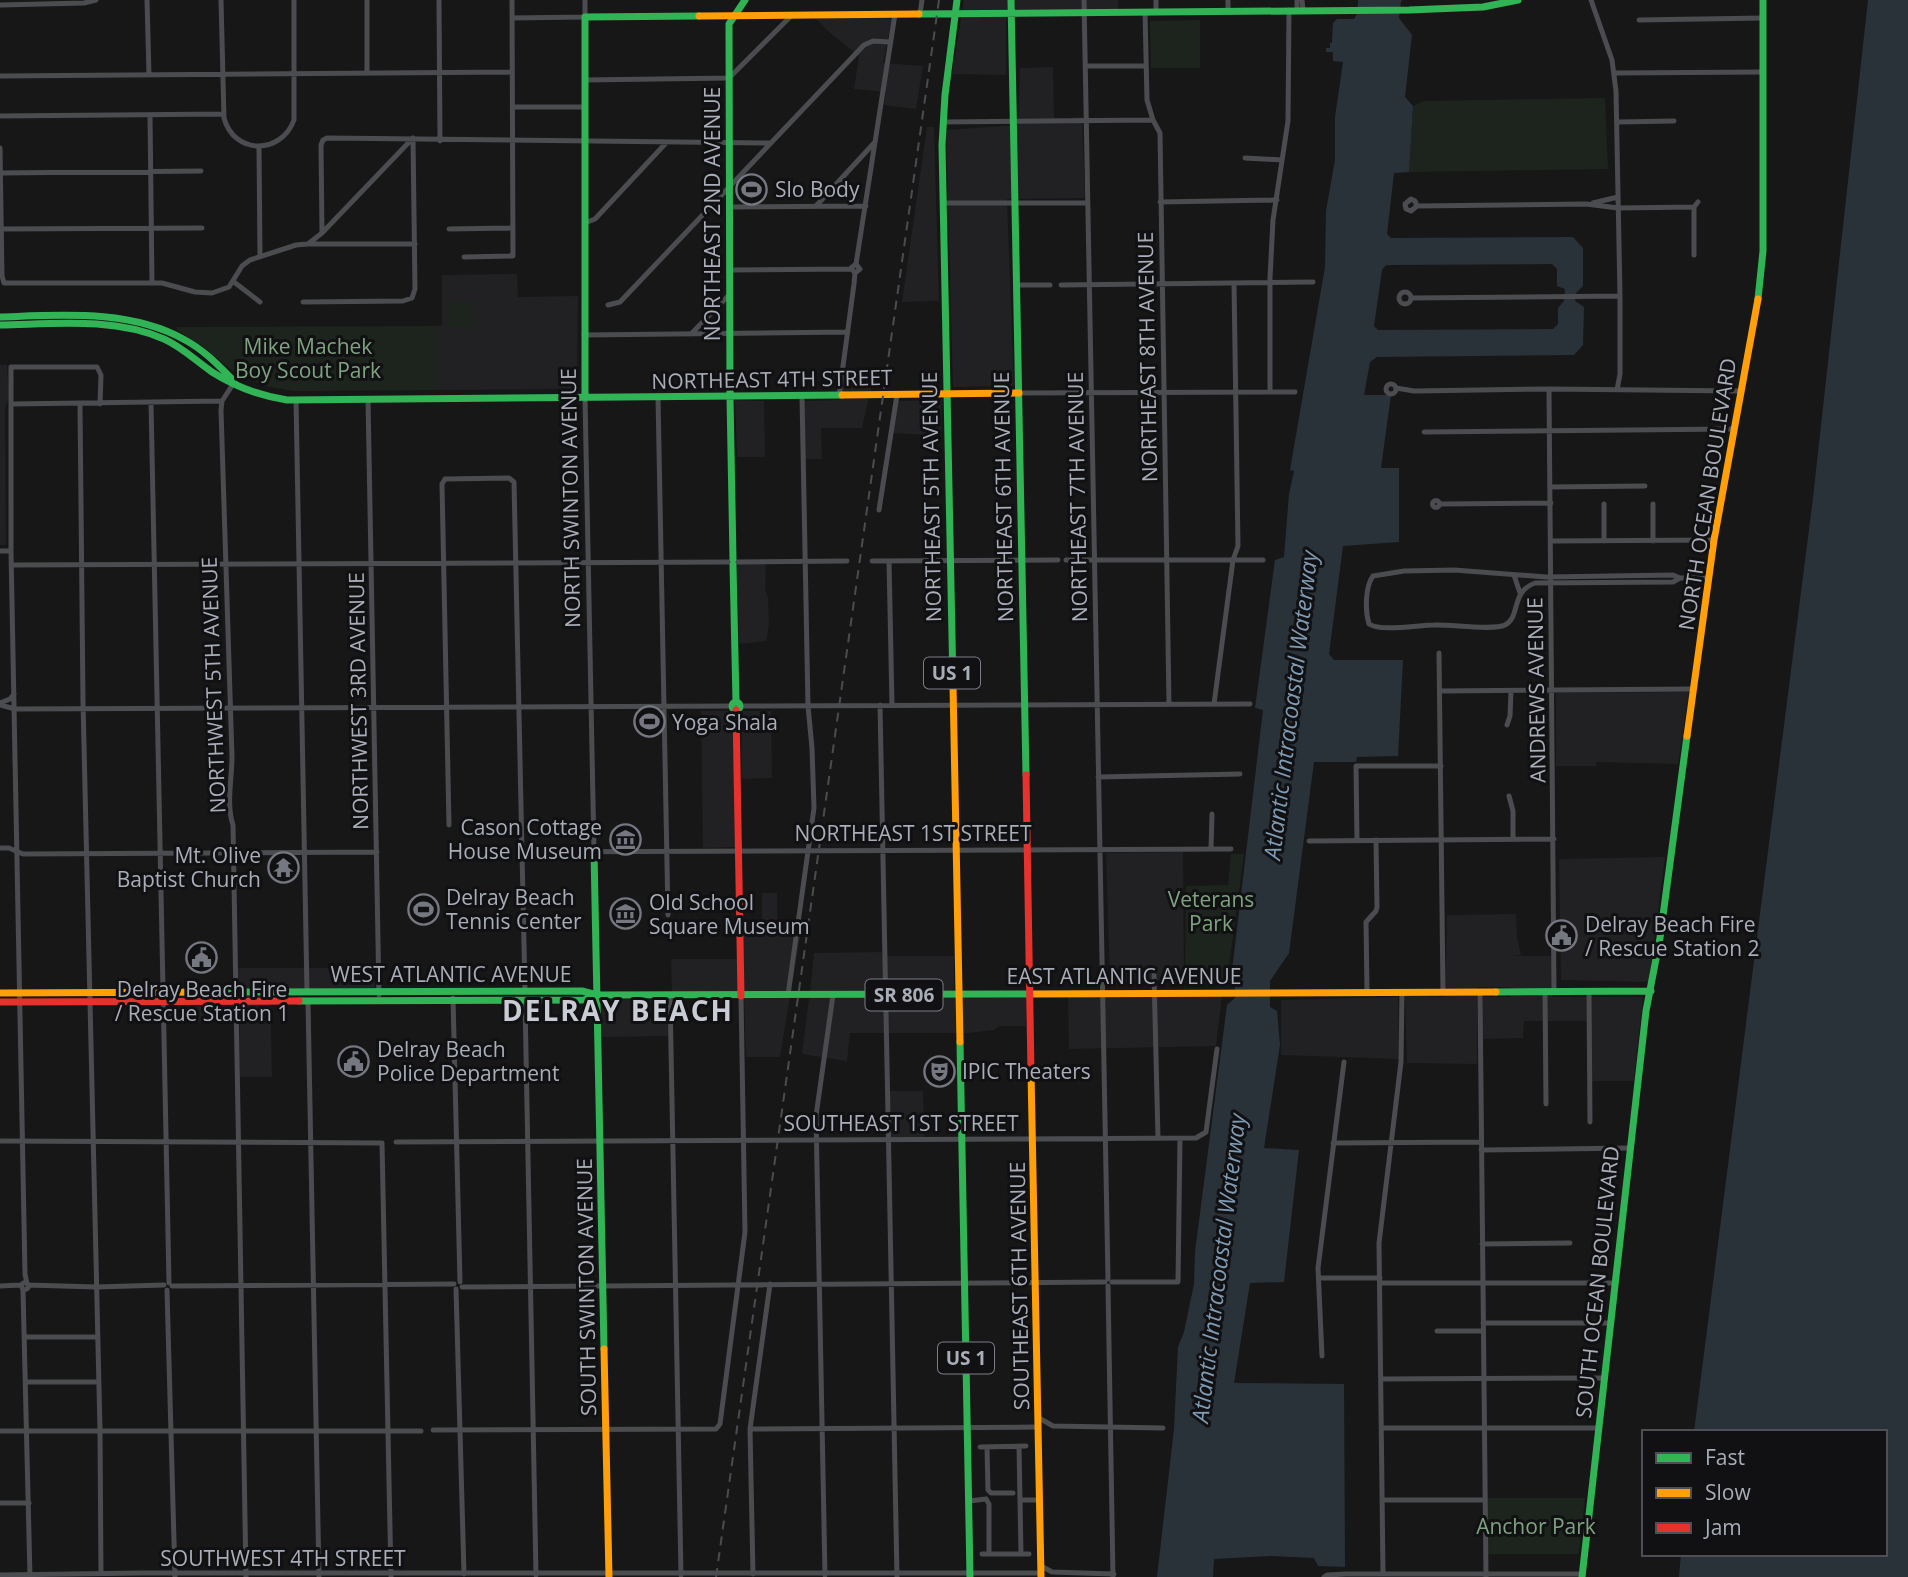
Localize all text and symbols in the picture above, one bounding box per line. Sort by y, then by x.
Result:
street label: NORTHEAST 2ND AVENUE [698,87,726,341]
sports icon: Slo Body [735,172,769,206]
place label: Slo Body [775,175,860,203]
street label: NORTHEAST 8TH AVENUE [1131,232,1163,482]
park label: Mike Machek Boy Scout Park [235,332,381,384]
street label: NORTH OCEAN BOULEVARD [1672,356,1742,632]
street label: NORTHEAST 4TH STREET [651,363,893,395]
street label: NORTH SWINTON AVENUE [554,368,586,628]
street label: NORTHEAST 5TH AVENUE [915,372,947,622]
street label: NORTHEAST 6TH AVENUE [987,372,1019,622]
street label: NORTHEAST 7TH AVENUE [1061,372,1093,622]
water label: Atlantic Intracoastal Waterway [1255,547,1325,863]
street label: NORTHWEST 5TH AVENUE [195,556,231,814]
street label: NORTHWEST 3RD AVENUE [342,572,374,830]
street label: ANDREWS AVENUE [1520,597,1552,783]
road number: US 1 [924,658,980,688]
sports icon: Yoga Shala [632,705,666,739]
place label: Yoga Shala [672,708,778,736]
place label: Cason Cottage House Museum [448,813,602,865]
street label: NORTHEAST 1ST STREET [794,819,1032,847]
museum icon: Cason Cottage House Museum [608,822,642,856]
place label: Mt. Olive Baptist Church [117,841,261,893]
temple icon: Mt. Olive Baptist Church [267,850,301,884]
place label: Delray Beach Tennis Center [446,883,582,935]
park label: Veterans Park [1168,885,1254,937]
place label: Old School Square Museum [649,888,810,940]
sports icon: Delray Beach Tennis Center [406,892,440,926]
museum icon: Old School Square Museum [609,897,643,931]
place label: Delray Beach Fire / Rescue Station 2 [1585,910,1760,962]
public building icon: Delray Beach Fire / Rescue Station 2 [1545,919,1579,953]
public building icon: Delray Beach Fire / Rescue Station 1 [185,940,219,974]
street label: WEST ATLANTIC AVENUE [331,960,571,988]
street label: EAST ATLANTIC AVENUE [1007,962,1241,990]
place label: Delray Beach Fire / Rescue Station 1 [115,975,289,1027]
road number: SR 806 [866,979,942,1010]
district label: DELRAY BEACH [502,991,734,1029]
place label: Delray Beach Police Department [377,1035,559,1087]
public building icon: Delray Beach Police Department [337,1044,371,1078]
theatre icon: IPIC Theaters [922,1054,956,1088]
place label: IPIC Theaters [962,1057,1091,1085]
street label: SOUTHEAST 1ST STREET [783,1109,1019,1137]
water label: Atlantic Intracoastal Waterway [1183,1110,1253,1426]
street label: SOUTH OCEAN BOULEVARD [1569,1145,1625,1419]
street label: SOUTH SWINTON AVENUE [570,1158,602,1416]
street label: SOUTHEAST 6TH AVENUE [1003,1162,1035,1410]
road number: US 1 [938,1342,994,1374]
legend [1642,1430,1887,1556]
text: Fast [1705,1443,1745,1471]
text: Slow [1705,1478,1751,1506]
park label: Anchor Park [1476,1512,1596,1540]
text: Jam [1703,1513,1742,1541]
street label: SOUTHWEST 4TH STREET [160,1544,406,1572]

